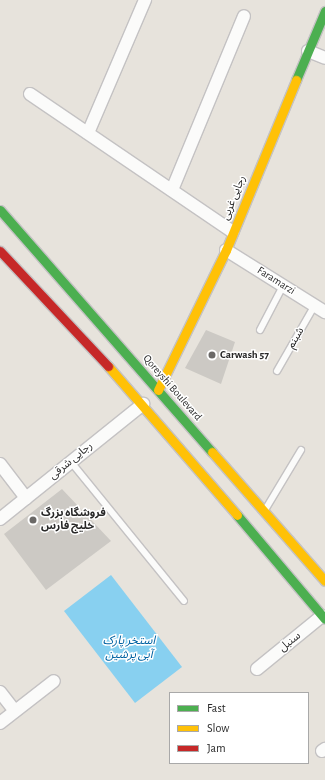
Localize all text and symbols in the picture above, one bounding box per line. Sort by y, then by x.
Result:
street label: رجایی غربی [219,174,249,222]
street label: Faramarzi [255,264,297,298]
street label: شبنم [285,325,307,351]
place label: Carwash 57 [220,348,269,362]
marker: Carwash 57 [207,350,217,360]
street label: Qoreyshi Boulevard [140,352,204,424]
street label: رجایی شرقی [47,439,95,483]
place label: فروشگاه بزرگ خلیج فارس [41,507,106,533]
marker: فروشگاه بزرگ خلیج فارس [28,515,38,525]
street label: سنبل [276,629,304,655]
water label: استخر پارک آبی پرشین [103,634,155,662]
legend [169,692,309,764]
text: Fast [207,702,226,714]
text: Slow [207,722,229,734]
text: Jam [207,742,226,754]

